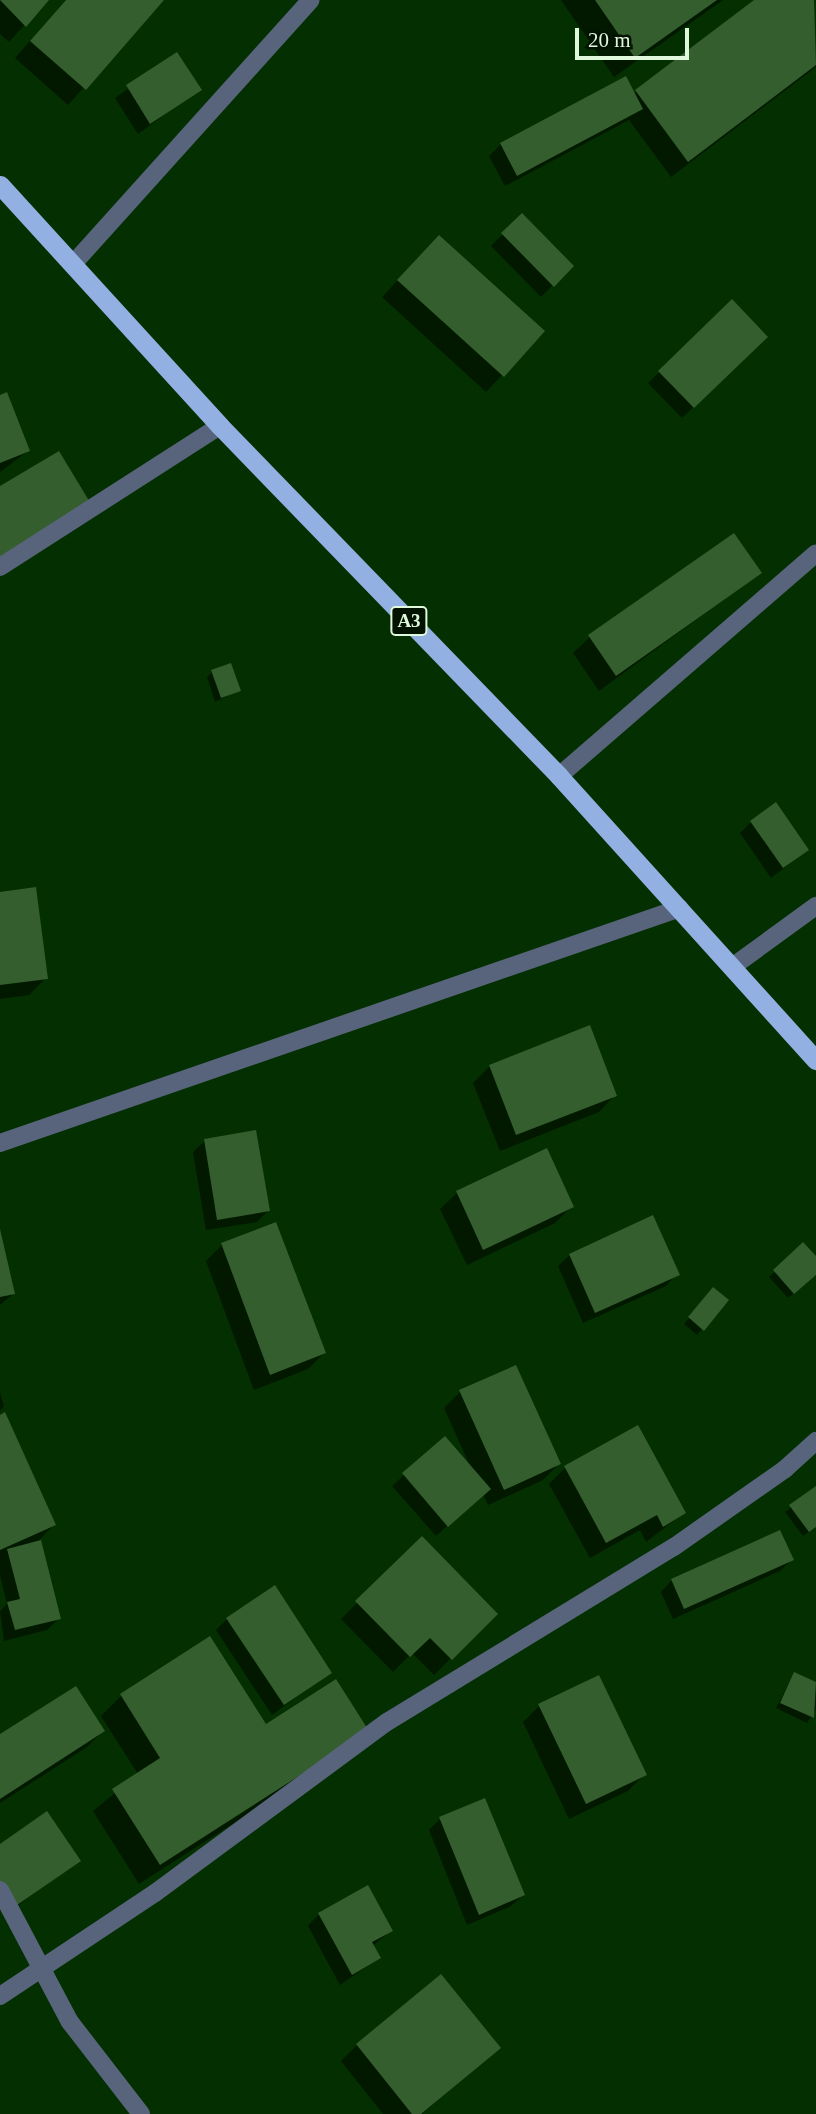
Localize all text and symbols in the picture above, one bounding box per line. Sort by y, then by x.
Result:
scale bar [578,14,692,58]
text: 20 m [588,28,631,52]
road number: A3 [390,606,428,636]

